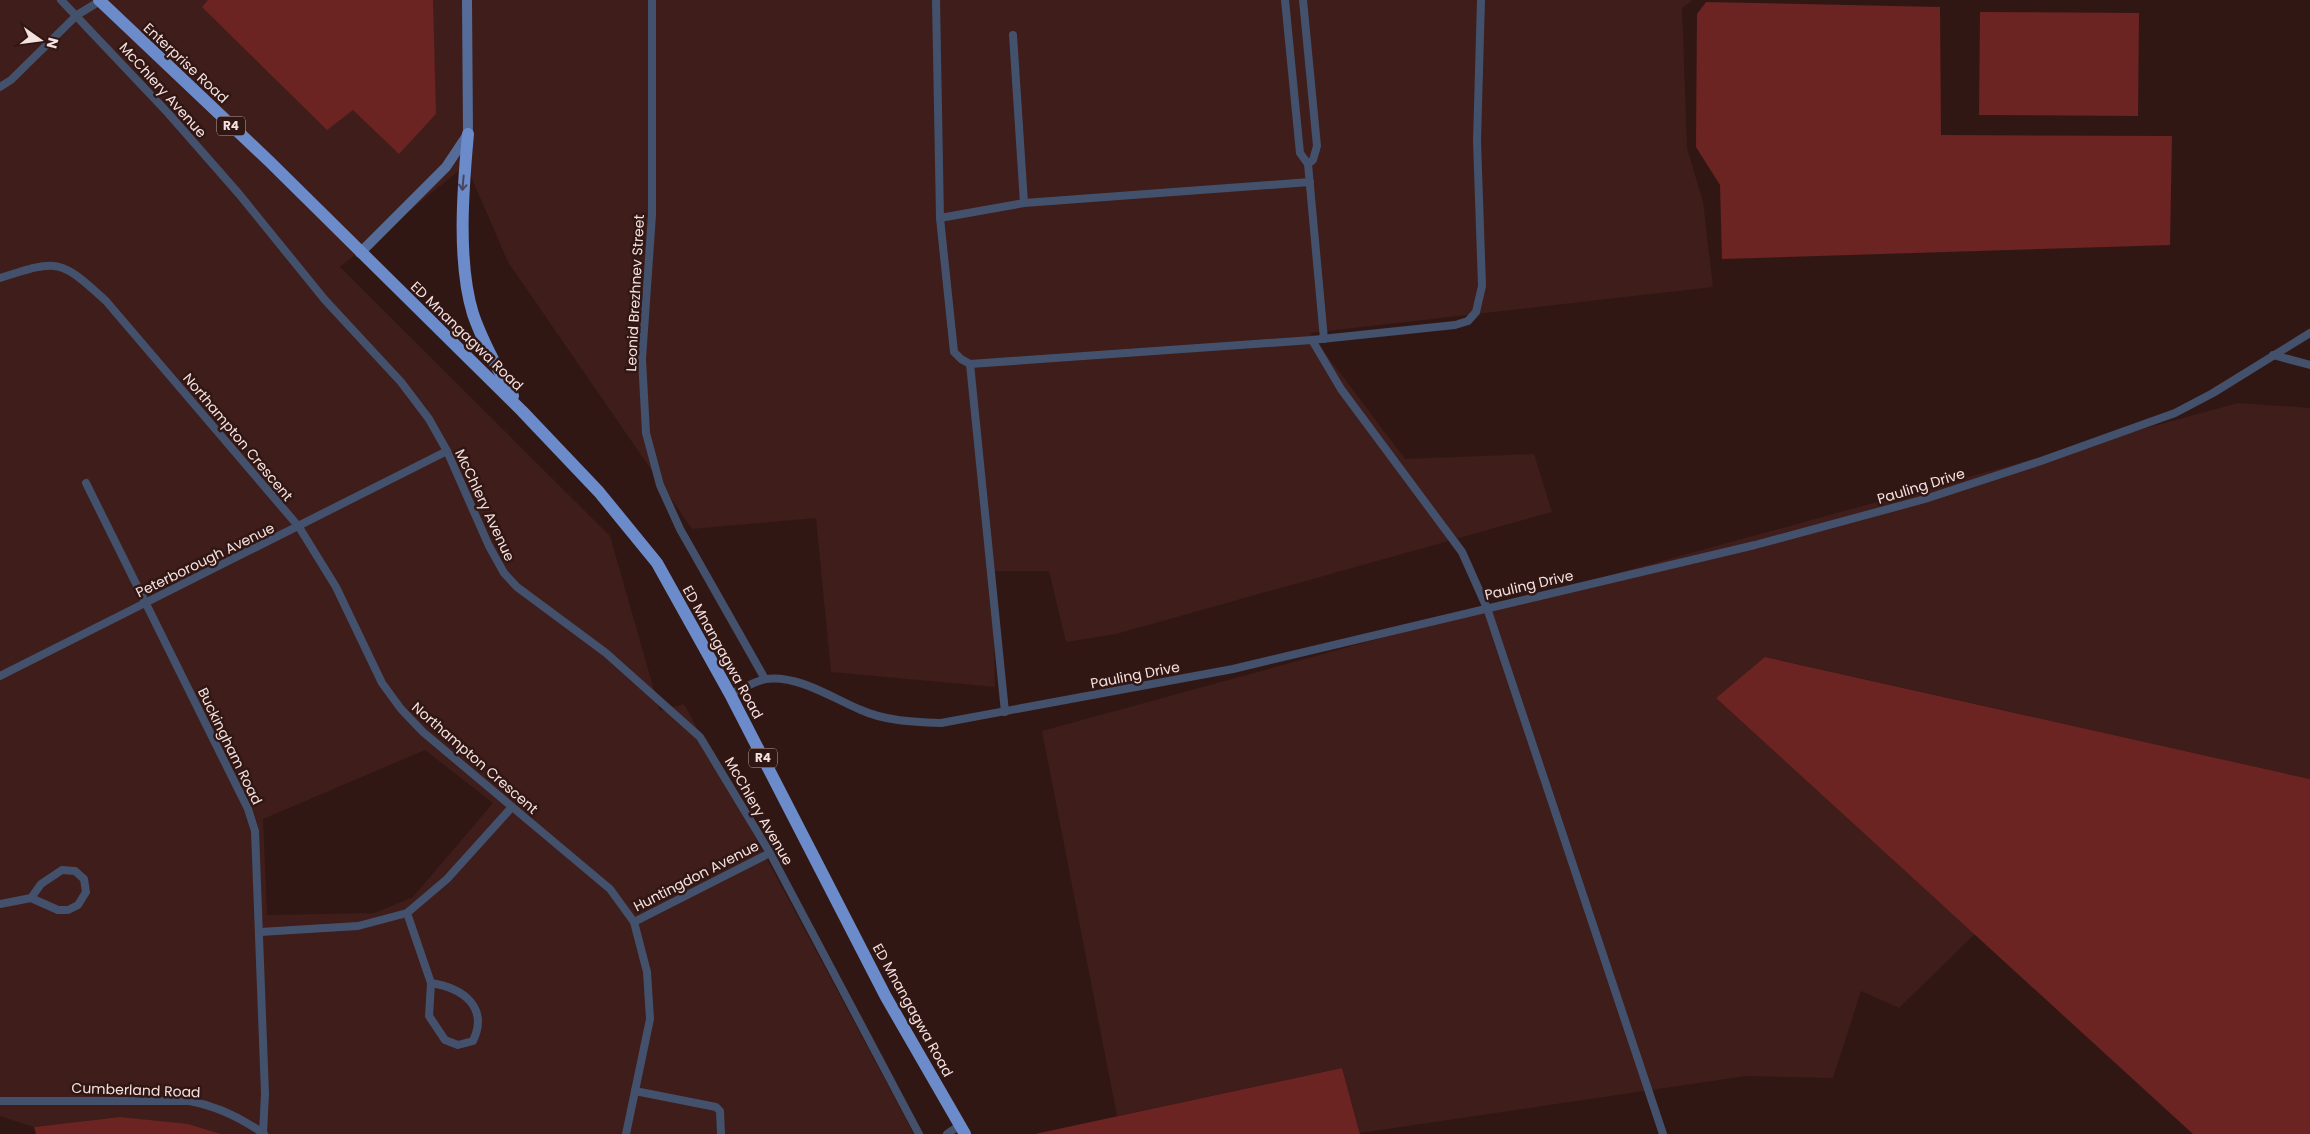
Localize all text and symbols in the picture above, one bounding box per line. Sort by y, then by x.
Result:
north arrow [15,15,65,65]
street label: Enterprise Road [139,18,233,108]
text: N [42,36,64,51]
street label: McChlery Avenue [115,38,211,142]
road number: R4 [217,116,245,136]
one-way arrow [459,175,468,191]
street label: Leonid Brezhnev Street [621,214,649,372]
street label: ED Mnangagwa Road [406,277,528,395]
street label: Northampton Crescent [178,369,298,505]
street label: McChlery Avenue [450,446,520,565]
street label: Pauling Drive [1875,463,1968,509]
street label: Peterborough Avenue [132,518,278,602]
street label: Pauling Drive [1483,565,1576,605]
street label: ED Mnangagwa Road [678,582,768,722]
street label: Pauling Drive [1089,656,1182,693]
street label: Buckingham Road [193,684,267,808]
street label: Northampton Crescent [408,697,542,819]
road number: R4 [749,748,777,768]
street label: McChlery Avenue [720,753,798,869]
street label: Huntingdon Avenue [630,836,762,916]
street label: ED Mnangagwa Road [868,940,958,1080]
street label: Cumberland Road [71,1078,201,1102]

